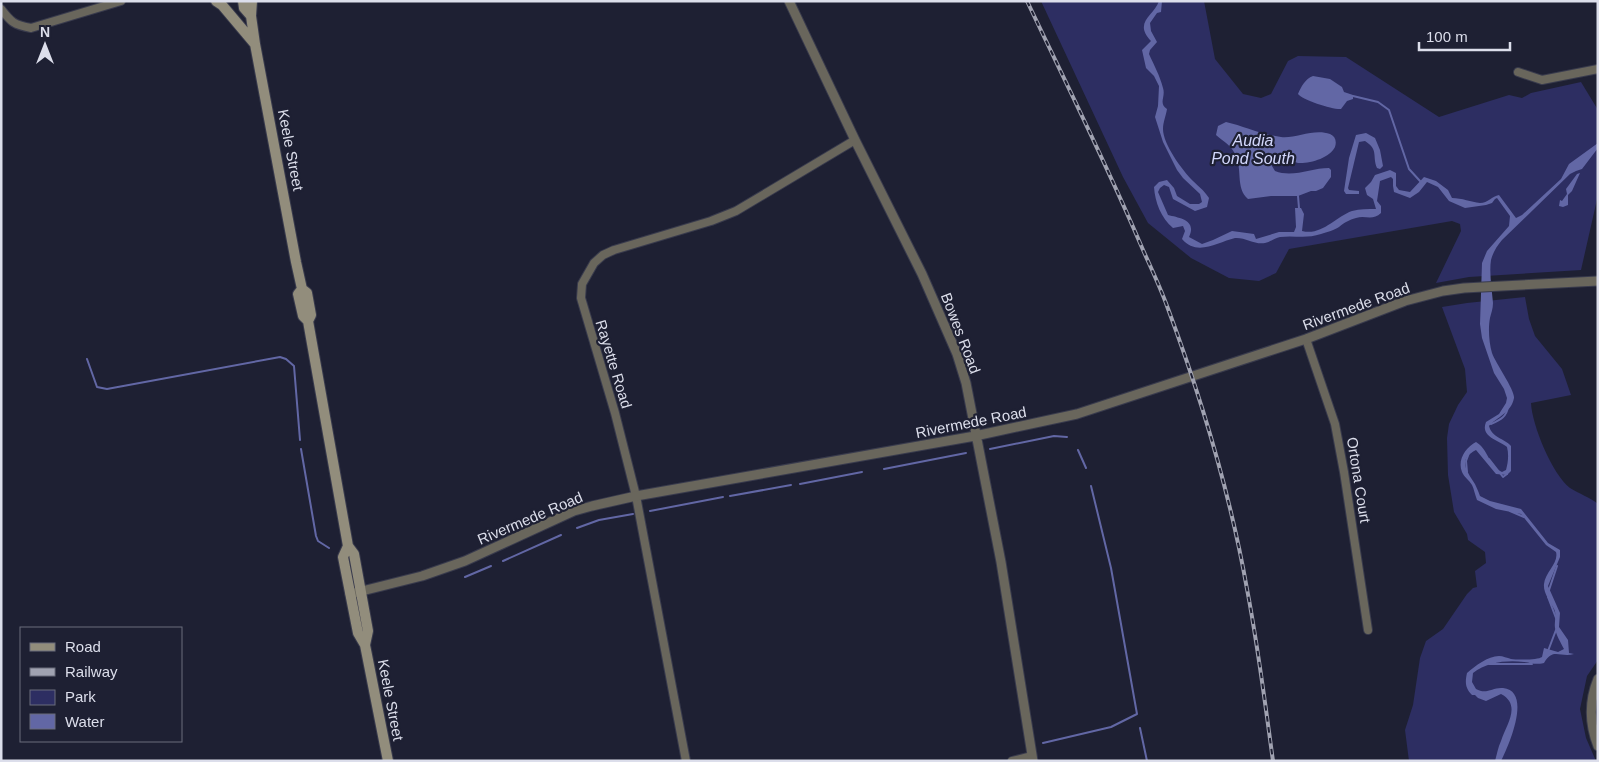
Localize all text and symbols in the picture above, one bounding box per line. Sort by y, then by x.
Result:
north arrow [20,20,70,70]
scale bar [1419,20,1510,52]
text: N [40,24,50,40]
text: 100 m [1426,28,1468,45]
street label: Keele Street [275,108,307,193]
water label: Audia Pond South [1211,132,1295,167]
street label: Rivermede Road [1300,279,1412,333]
street label: Bowes Road [938,290,984,376]
street label: Rayette Road [592,318,636,410]
street label: Rivermede Road [914,403,1028,441]
street label: Ortona Court [1344,436,1374,525]
street label: Rivermede Road [475,488,585,548]
legend [20,627,182,742]
text: Road [65,638,101,655]
street label: Keele Street [375,658,407,743]
text: Railway [65,663,118,680]
text: Park [65,688,96,705]
text: Water [65,713,104,730]

